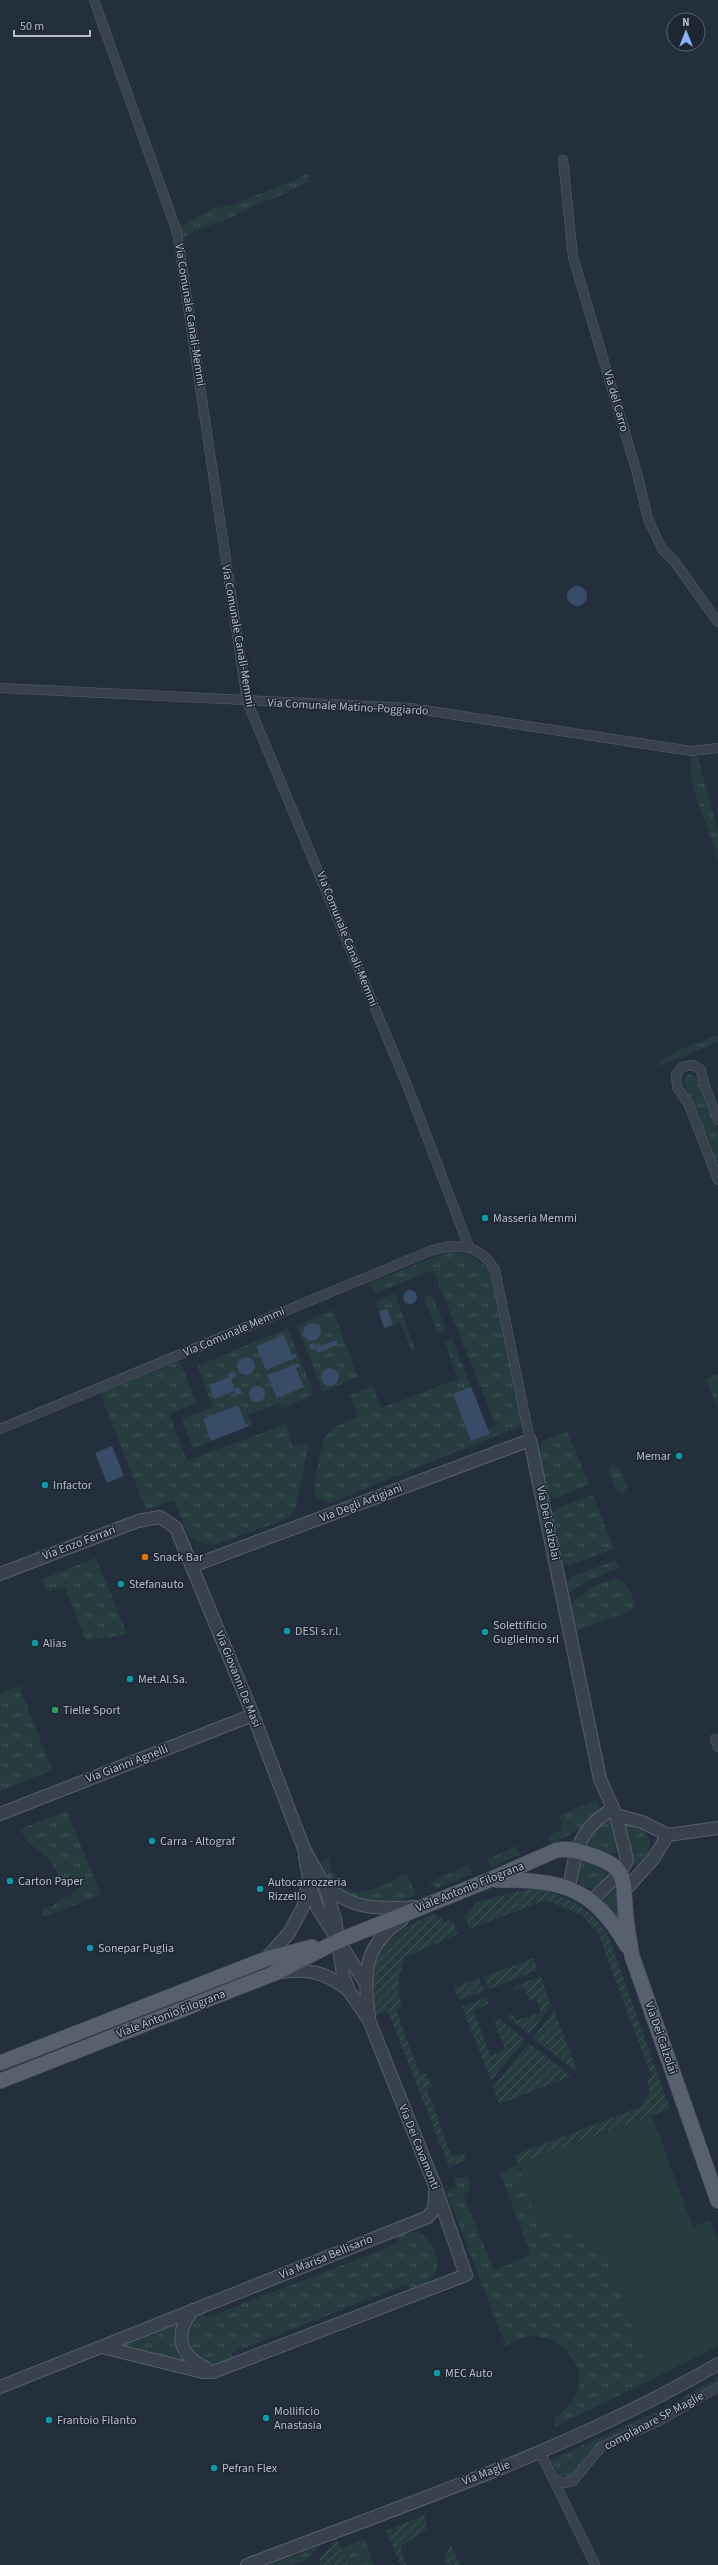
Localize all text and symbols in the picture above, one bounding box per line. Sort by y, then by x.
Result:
scale bar [14,12,90,38]
north arrow [666,12,706,52]
text: N [682,15,690,30]
text: 50 m [20,18,44,35]
street label: Via Comunale Canali-Memmi [170,242,210,388]
street label: Via del Carro [599,368,633,434]
street label: Via Comunale Canali-Memmi [217,564,259,709]
street label: Via Comunale Matino-Poggiardo [267,694,429,720]
street label: Via Comunale Canali-Memmi [312,869,382,1009]
place label: Masseria Memmi [493,1210,577,1227]
marker: Masseria Memmi [480,1213,490,1223]
street label: Via Comunale Memmi [181,1303,288,1361]
place label: Memar [636,1448,672,1465]
marker: Memar [674,1451,684,1461]
place label: Infactor [53,1477,93,1494]
street label: Via Degli Artigiani [317,1479,405,1527]
marker: Infactor [40,1480,50,1490]
street label: Via Dei Calzolai [532,1484,564,1562]
street label: Via Enzo Ferrari [40,1521,118,1565]
place label: Snack Bar [153,1549,204,1566]
marker: Snack Bar [140,1552,150,1562]
place label: Stefanauto [129,1576,184,1593]
marker: Stefanauto [116,1579,126,1589]
place label: Solettificio Guglielmo srl [493,1617,559,1648]
place label: DESI s.r.l. [295,1623,341,1640]
marker: DESI s.r.l. [282,1626,292,1636]
marker: Solettificio Guglielmo srl [480,1627,490,1637]
street label: Via Giovanni De Masi [211,1628,265,1730]
place label: Alias [43,1635,67,1652]
marker: Alias [30,1638,40,1648]
place label: Met.Al.Sa. [138,1671,188,1688]
marker: Met.Al.Sa. [125,1674,135,1684]
place label: Tielle Sport [63,1702,121,1719]
marker: Tielle Sport [50,1705,60,1715]
street label: Via Gianni Agnelli [84,1741,171,1787]
place label: Carra - Altograf [160,1833,235,1850]
marker: Carra - Altograf [147,1836,157,1846]
street label: Viale Antonio Filograna [413,1857,527,1917]
place label: Carton Paper [18,1873,84,1890]
place label: Autocarrozzeria Rizzello [268,1874,347,1905]
marker: Carton Paper [5,1876,15,1886]
marker: Autocarrozzeria Rizzello [255,1884,265,1894]
place label: Sonepar Puglia [98,1940,174,1957]
marker: Sonepar Puglia [85,1943,95,1953]
street label: Viale Antonio Filograna [114,1985,228,2043]
street label: Via Dei Calzolai [641,1999,681,2077]
street label: Via Dei Cavamonti [394,2102,444,2192]
street label: Via Marisa Bellisario [277,2230,375,2284]
place label: MEC Auto [445,2365,493,2382]
marker: MEC Auto [432,2368,442,2378]
street label: complanare SP Maglie [601,2387,707,2455]
place label: Mollificio Anastasia [274,2403,322,2434]
place label: Frantoio Filanto [57,2412,136,2429]
marker: Mollificio Anastasia [261,2413,271,2423]
marker: Frantoio Filanto [44,2415,54,2425]
street label: Via Maglie [459,2456,513,2490]
place label: Pefran Flex [222,2460,278,2477]
marker: Pefran Flex [209,2463,219,2473]

